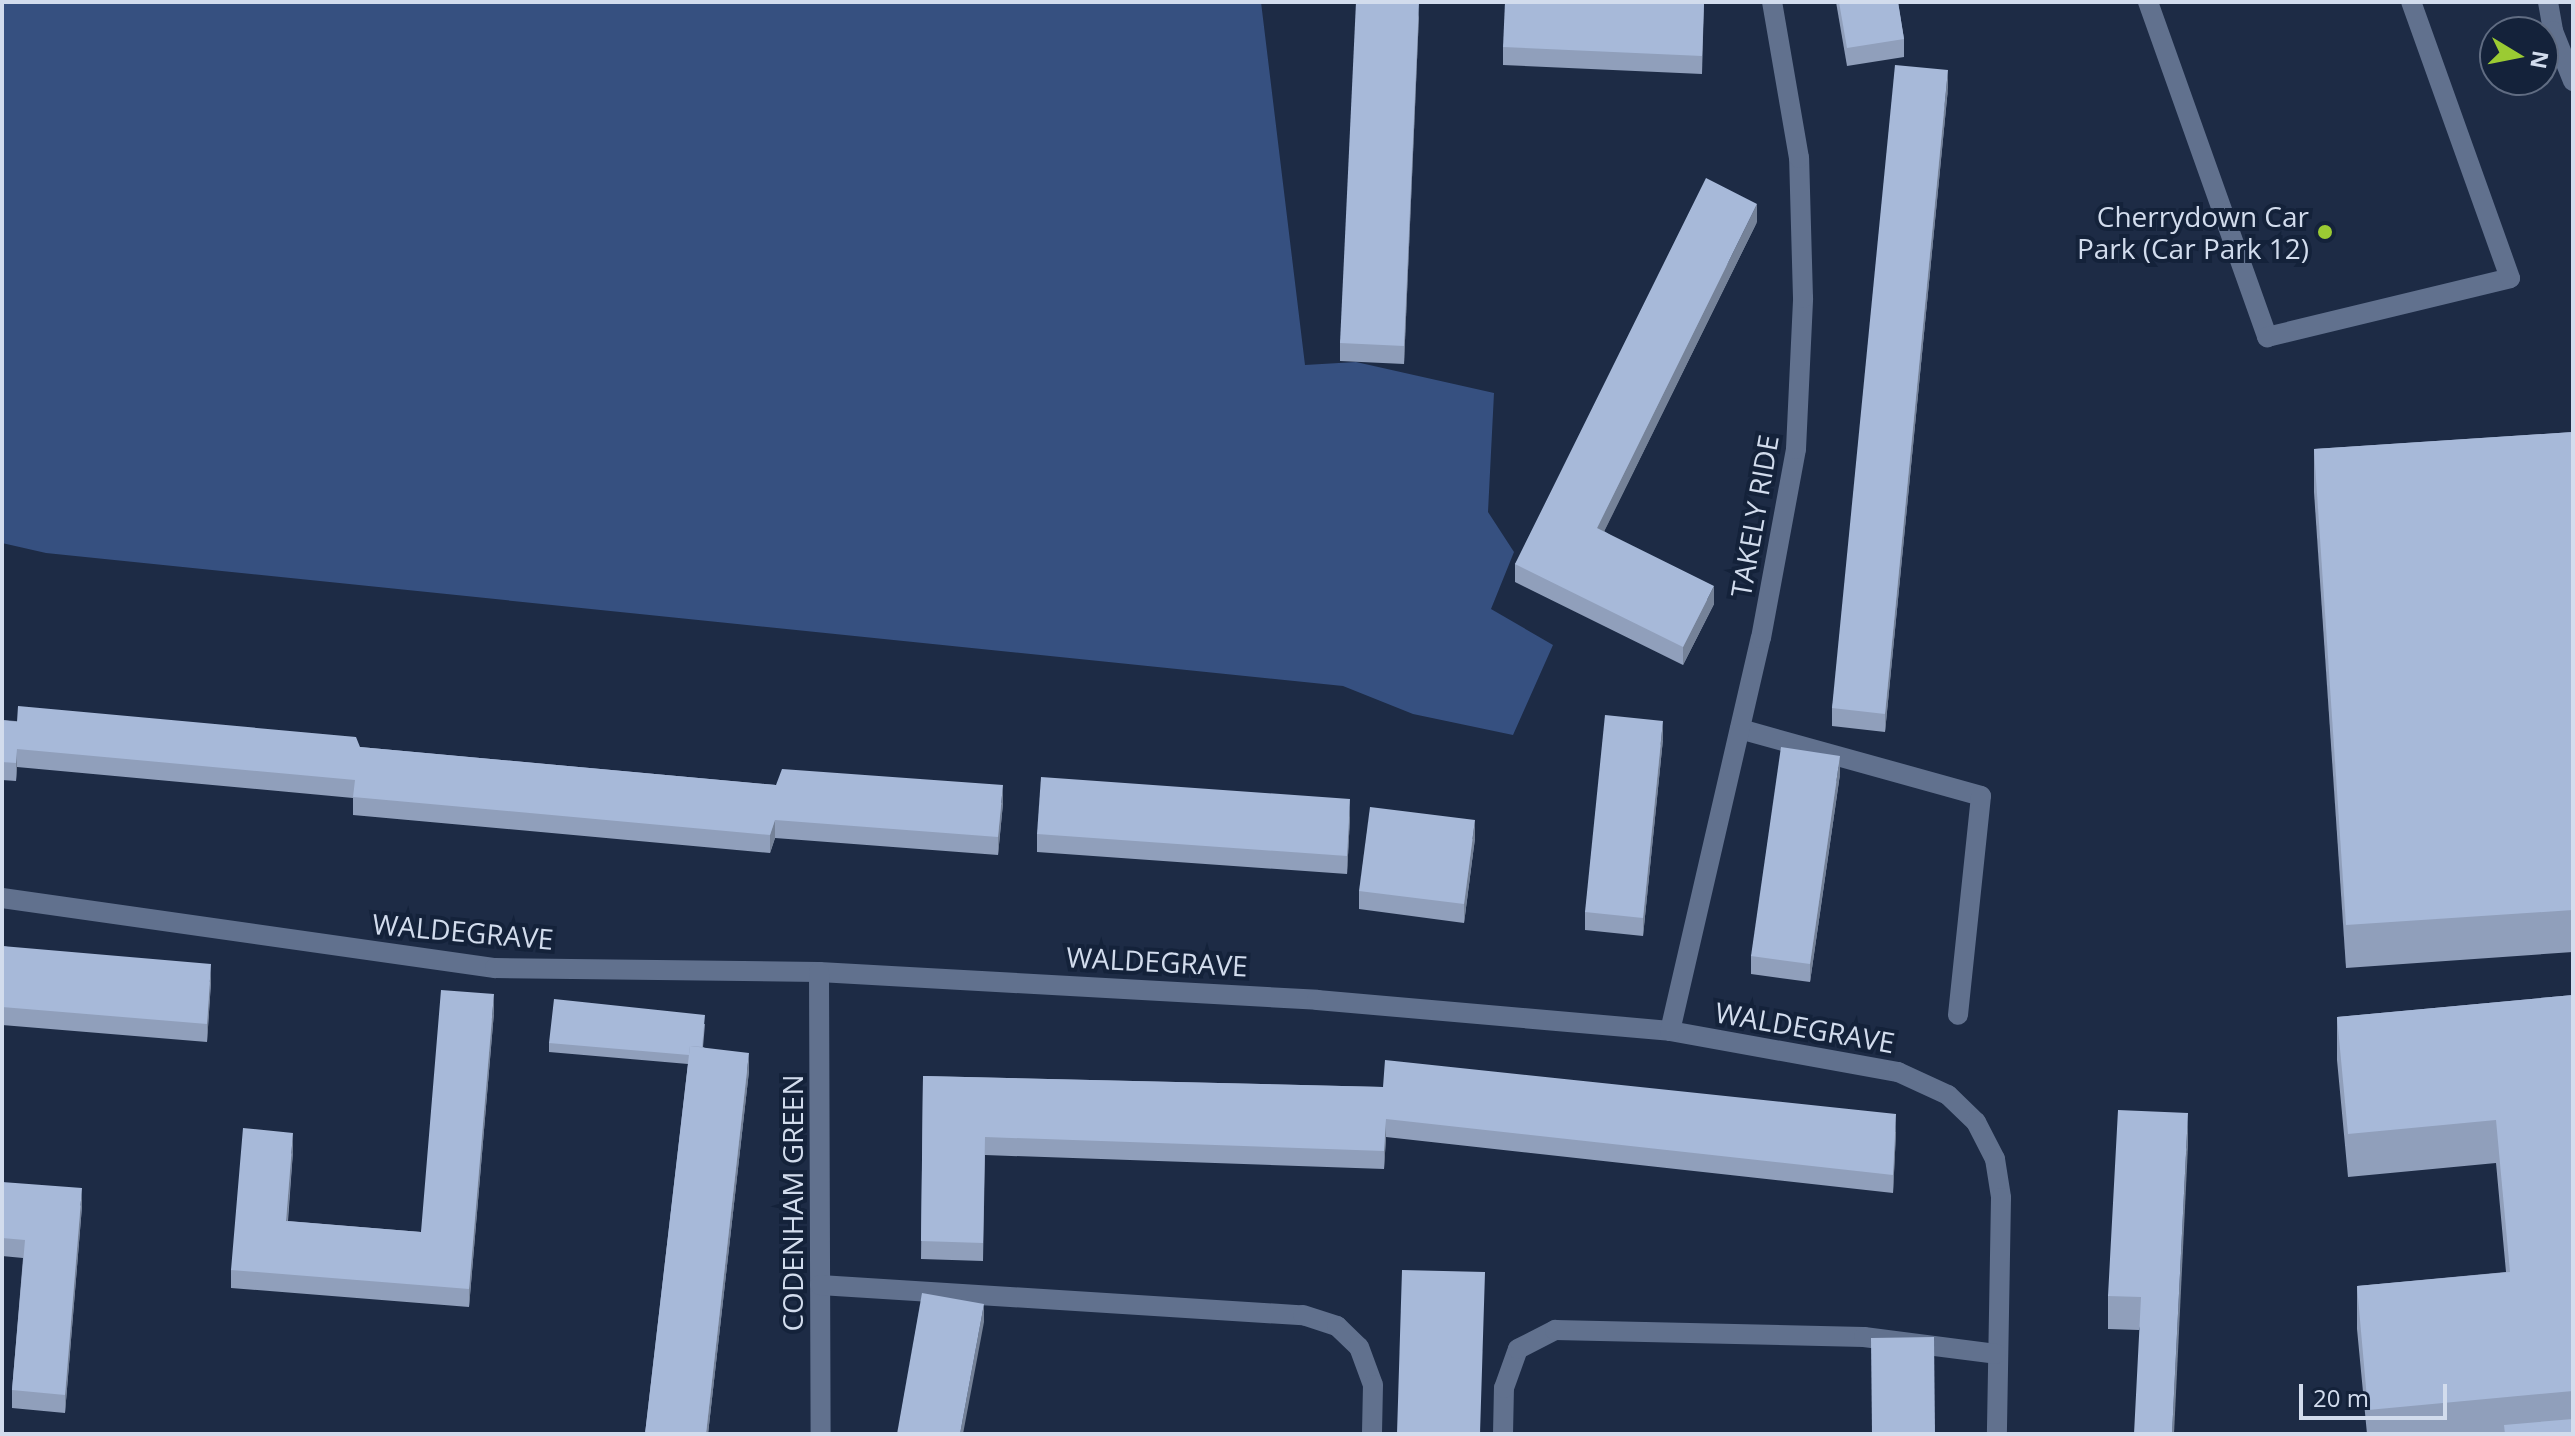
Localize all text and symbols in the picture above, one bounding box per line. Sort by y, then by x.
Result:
north arrow [2479,16,2559,96]
text: N [2524,48,2557,71]
place label: Cherrydown Car Park (Car Park 12) [2077,199,2309,265]
marker: Cherrydown Car Park (Car Park 12) [2316,223,2334,241]
street label: TAKELY RIDE [1723,432,1785,600]
street label: WALDEGRAVE [371,906,555,956]
street label: WALDEGRAVE [1065,939,1249,983]
street label: WALDEGRAVE [1713,995,1897,1059]
street label: CODENHAM GREEN [775,1074,809,1332]
scale bar [2303,1368,2451,1418]
text: 20 m [2313,1381,2369,1414]

